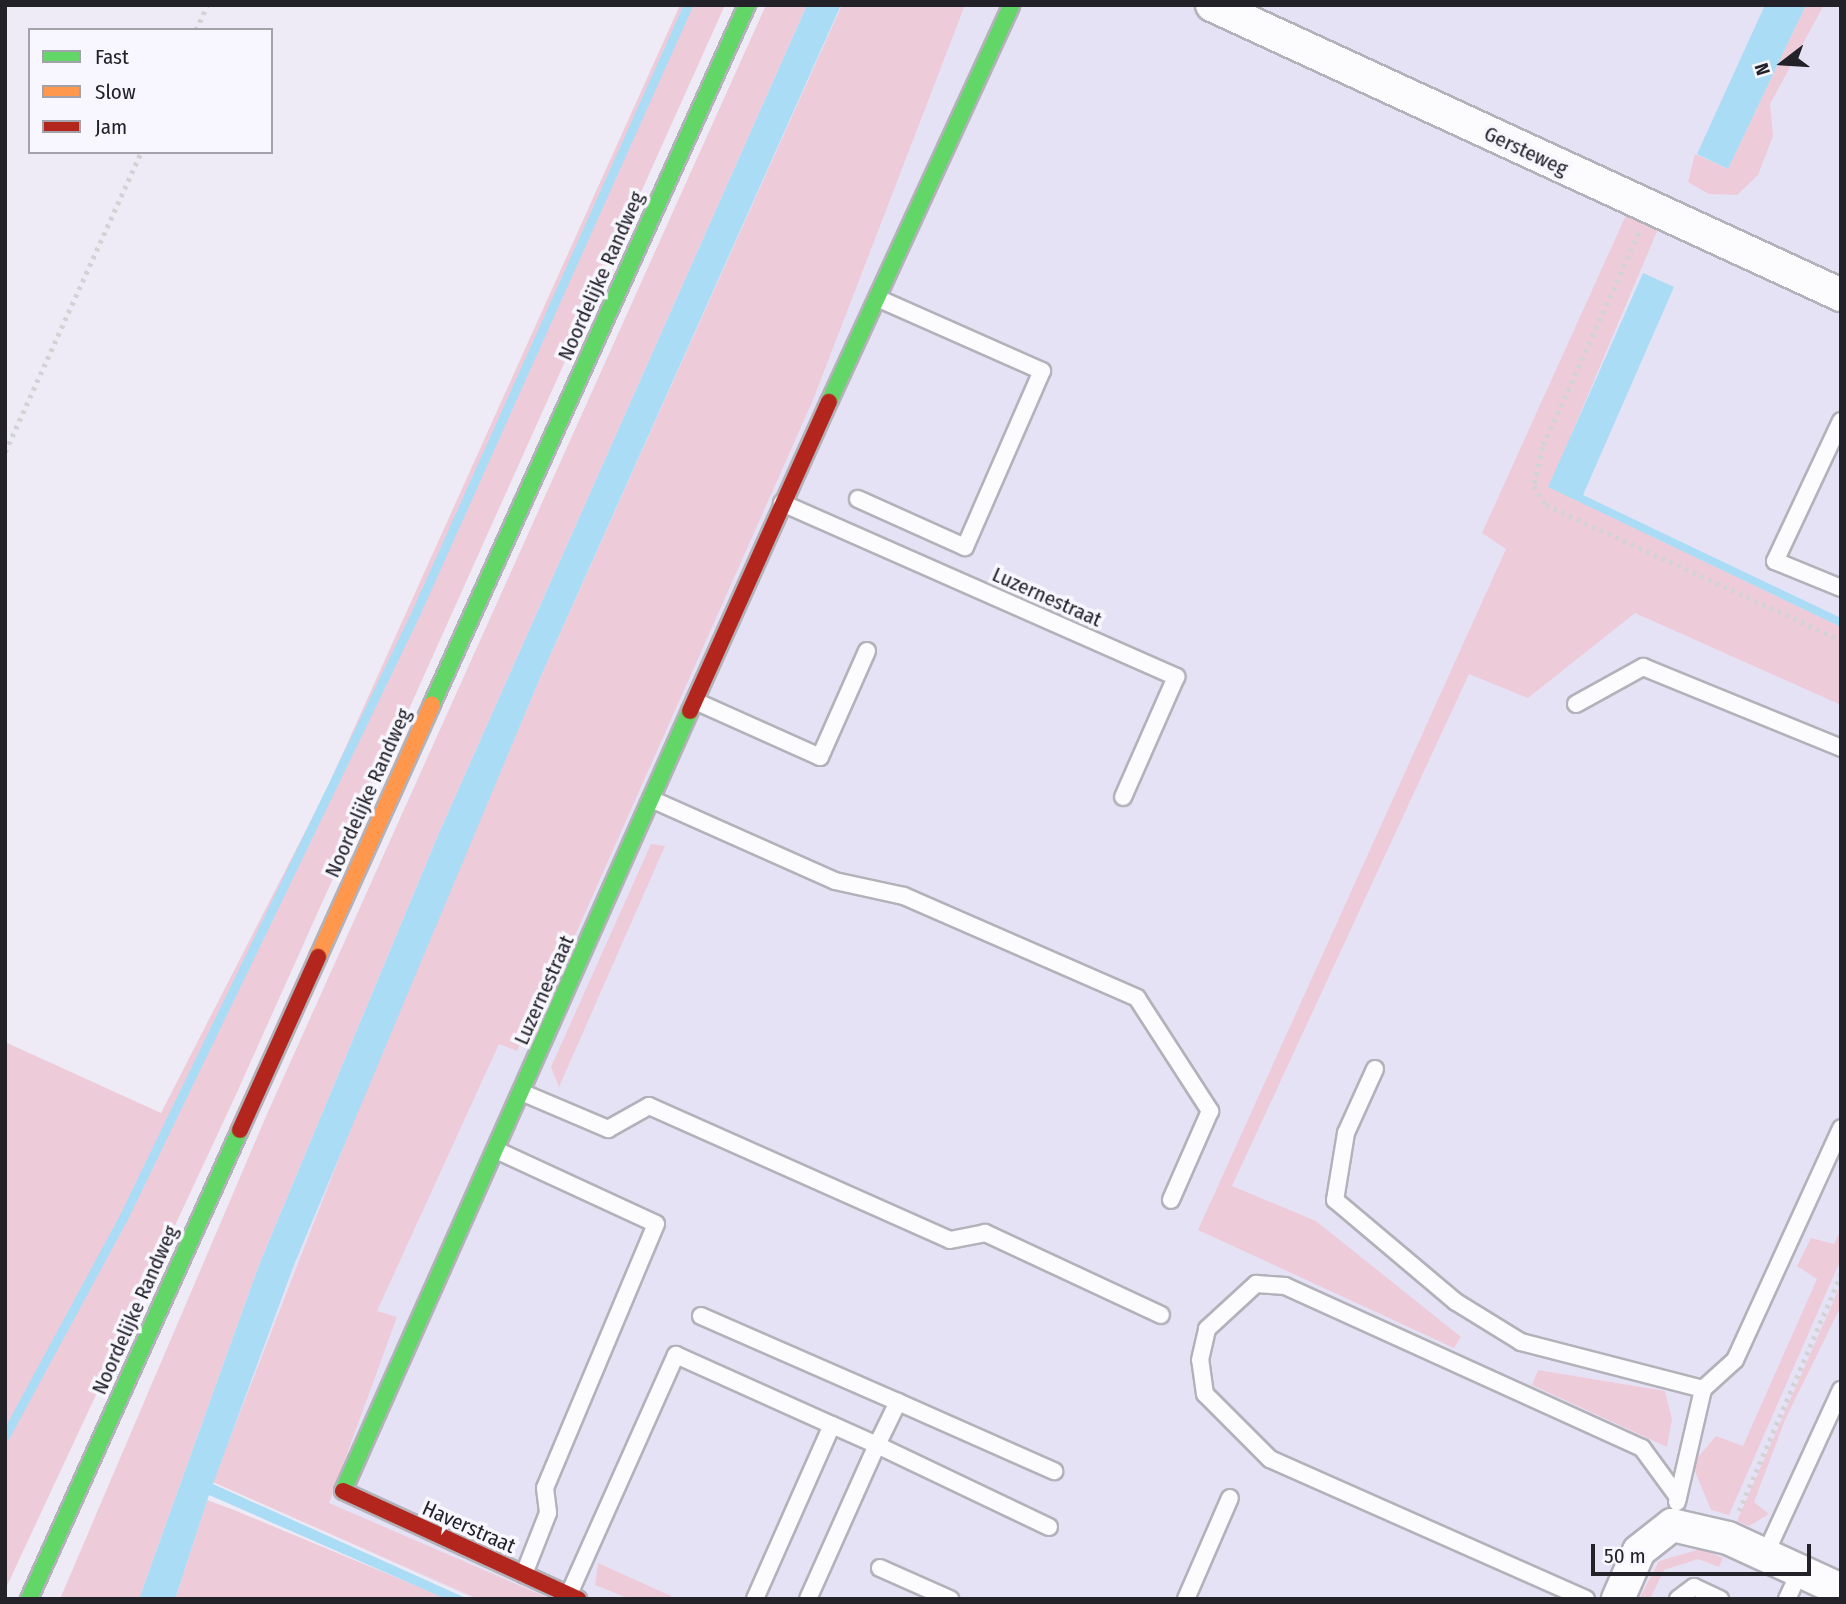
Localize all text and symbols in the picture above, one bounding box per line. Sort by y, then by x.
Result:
legend [28,28,273,154]
north arrow [1748,28,1818,98]
text: Fast [95,44,129,70]
text: N [1750,60,1775,78]
text: Slow [95,79,136,105]
text: Jam [95,114,127,140]
street label: Gersteweg [1480,121,1572,181]
street label: Noordelijke Randweg [552,188,650,364]
street label: Luzernestraat [988,562,1106,632]
street label: Noordelijke Randweg [319,705,417,881]
street label: Luzernestraat [509,931,579,1049]
street label: Noordelijke Randweg [86,1222,184,1398]
street label: Haverstraat [419,1495,519,1559]
scale bar [1594,1530,1814,1574]
text: 50 m [1604,1543,1646,1569]

